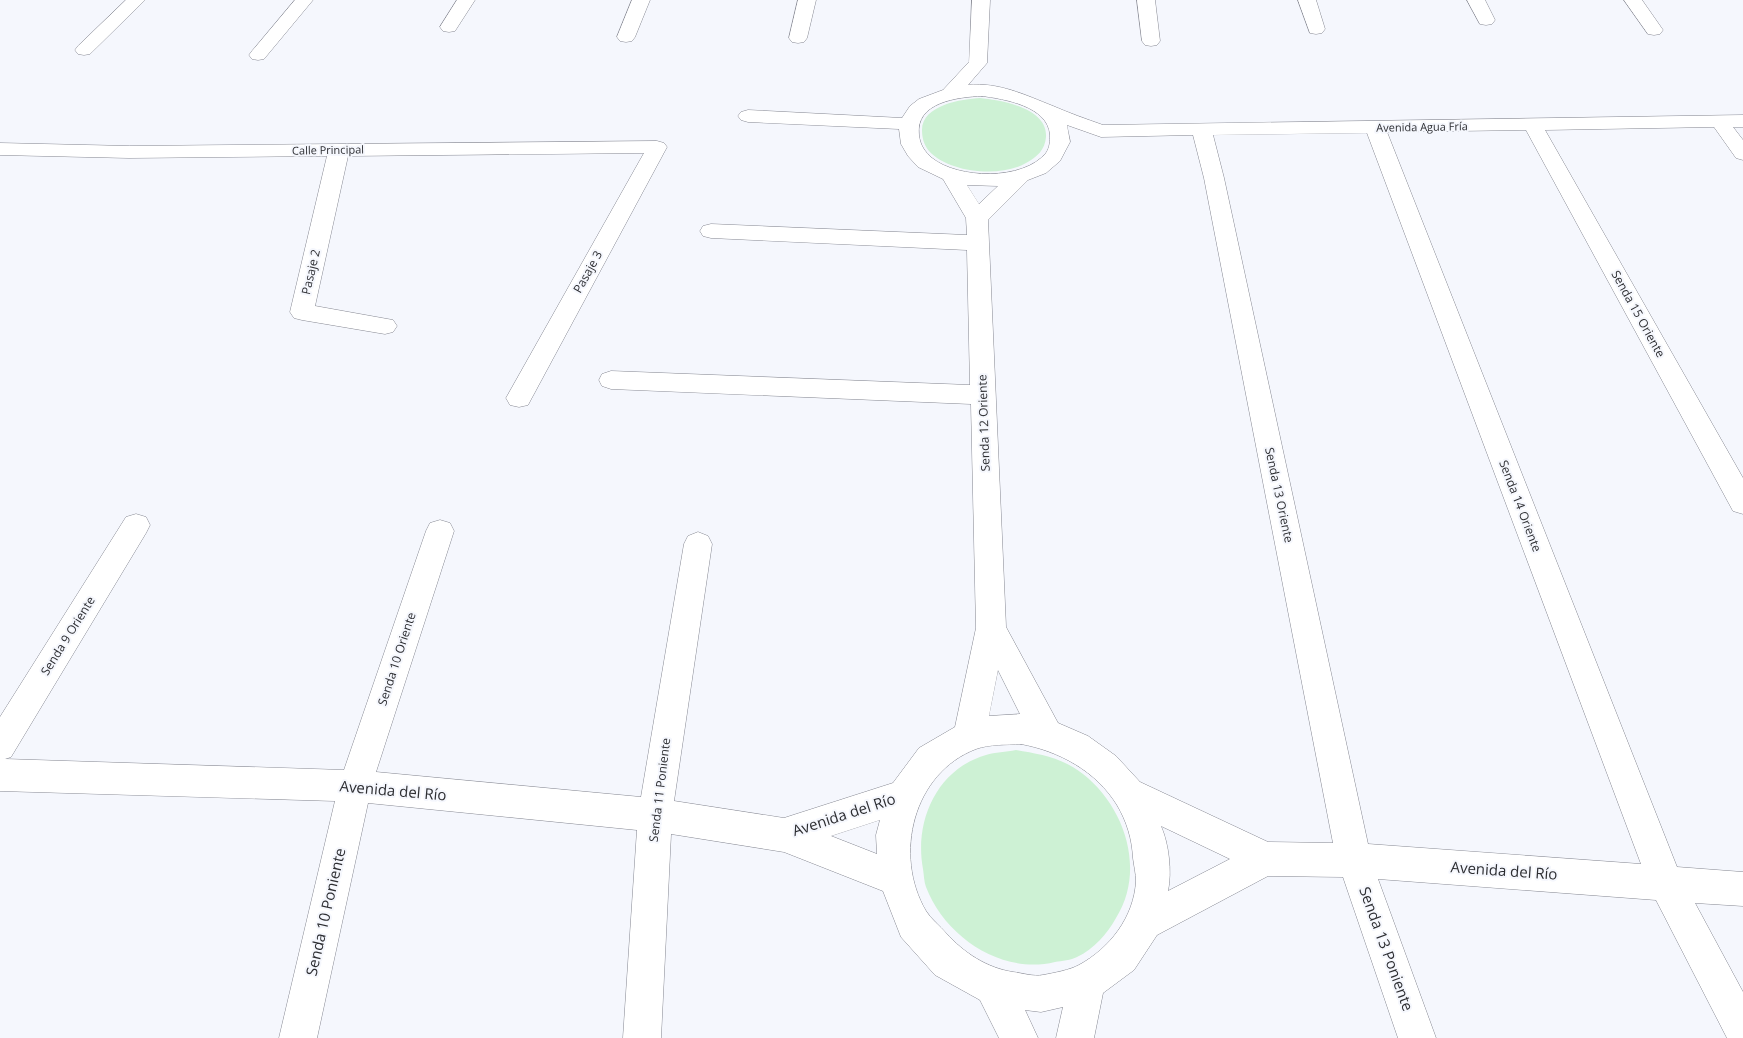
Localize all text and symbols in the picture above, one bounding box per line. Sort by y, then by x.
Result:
street label: Avenida Agua Fría [1376,118,1468,135]
street label: Calle Principal [292,141,364,158]
street label: Pasaje 2 [297,247,324,296]
street label: Pasaje 3 [569,247,606,296]
street label: Senda 15 Oriente [1607,267,1670,361]
street label: Senda 12 Oriente [973,374,994,472]
street label: Senda 13 Oriente [1261,446,1298,544]
street label: Senda 14 Oriente [1495,457,1546,554]
street label: Senda 9 Oriente [36,593,99,678]
street label: Senda 10 Oriente [373,610,420,708]
street label: Senda 11 Poniente [645,737,674,843]
street label: Avenida del Río [339,775,447,805]
street label: Avenida del Río [790,788,898,840]
street label: Senda 10 Poniente [301,846,349,978]
street label: Avenida del Río [1450,856,1558,884]
street label: Senda 13 Poniente [1355,884,1419,1014]

